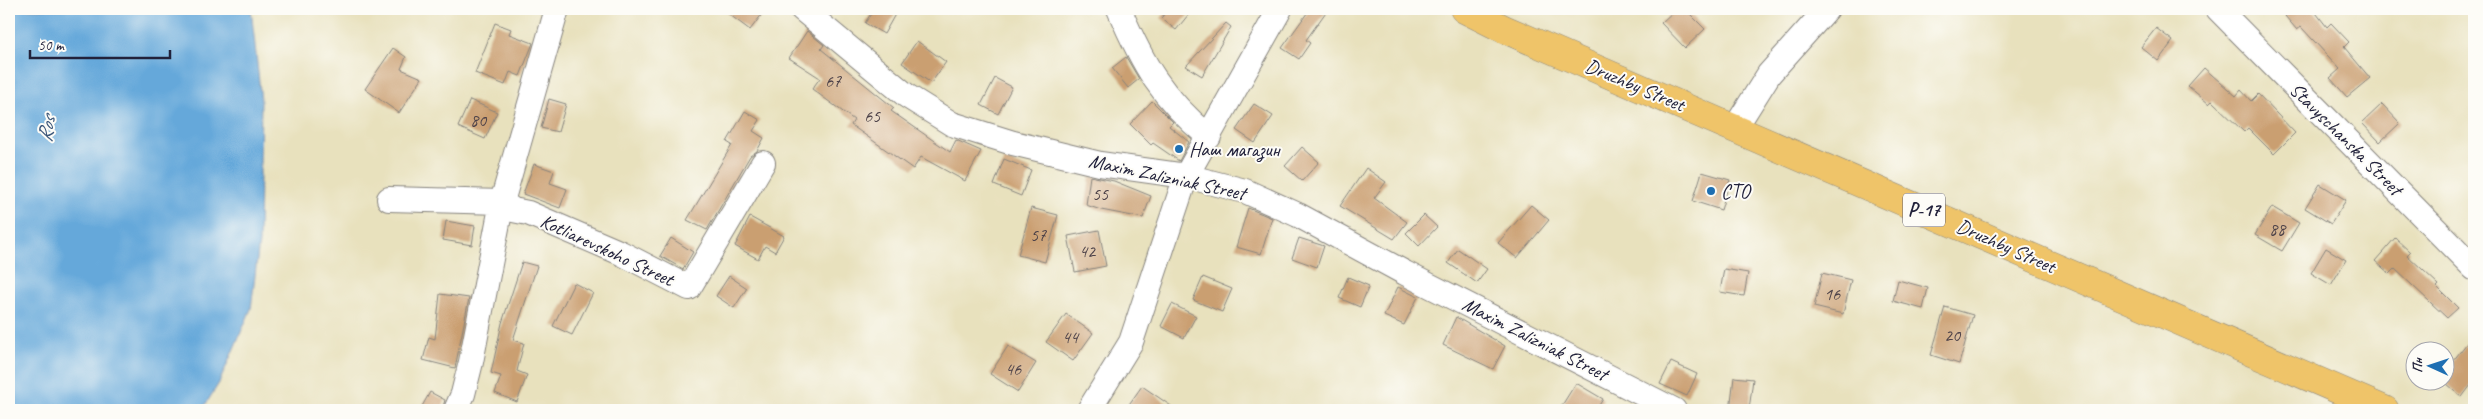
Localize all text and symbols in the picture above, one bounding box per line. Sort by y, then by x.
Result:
scale bar [30,28,170,60]
text: 50 m [38,36,65,55]
street label: Druzhby Street [1582,53,1691,118]
house number: 67 [825,70,842,92]
street label: Stavyschanska Street [2284,77,2410,203]
house number: 65 [864,105,881,127]
house number: 80 [470,109,488,131]
water label: Ros [31,111,61,144]
place label: Наш магазин [1189,137,1282,163]
marker: Наш магазин [1173,143,1185,155]
street label: Maxim Zalizniak Street [1086,148,1251,207]
place label: СТО [1721,179,1752,204]
house number: 55 [1092,183,1109,205]
marker: СТО [1705,185,1717,197]
road number: Р-17 [1903,194,1945,226]
street label: Kotliarevskoho Street [537,208,680,293]
street label: Druzhby Street [1953,213,2061,280]
house number: 88 [2269,218,2287,240]
house number: 57 [1030,224,1047,246]
house number: 42 [1079,240,1097,262]
house number: 16 [1824,283,1841,305]
street label: Maxim Zalizniak Street [1458,292,1615,388]
house number: 20 [1944,324,1962,346]
house number: 44 [1062,326,1080,348]
north arrow [2406,342,2456,392]
text: Пн [2409,357,2426,373]
house number: 46 [1005,358,1022,380]

